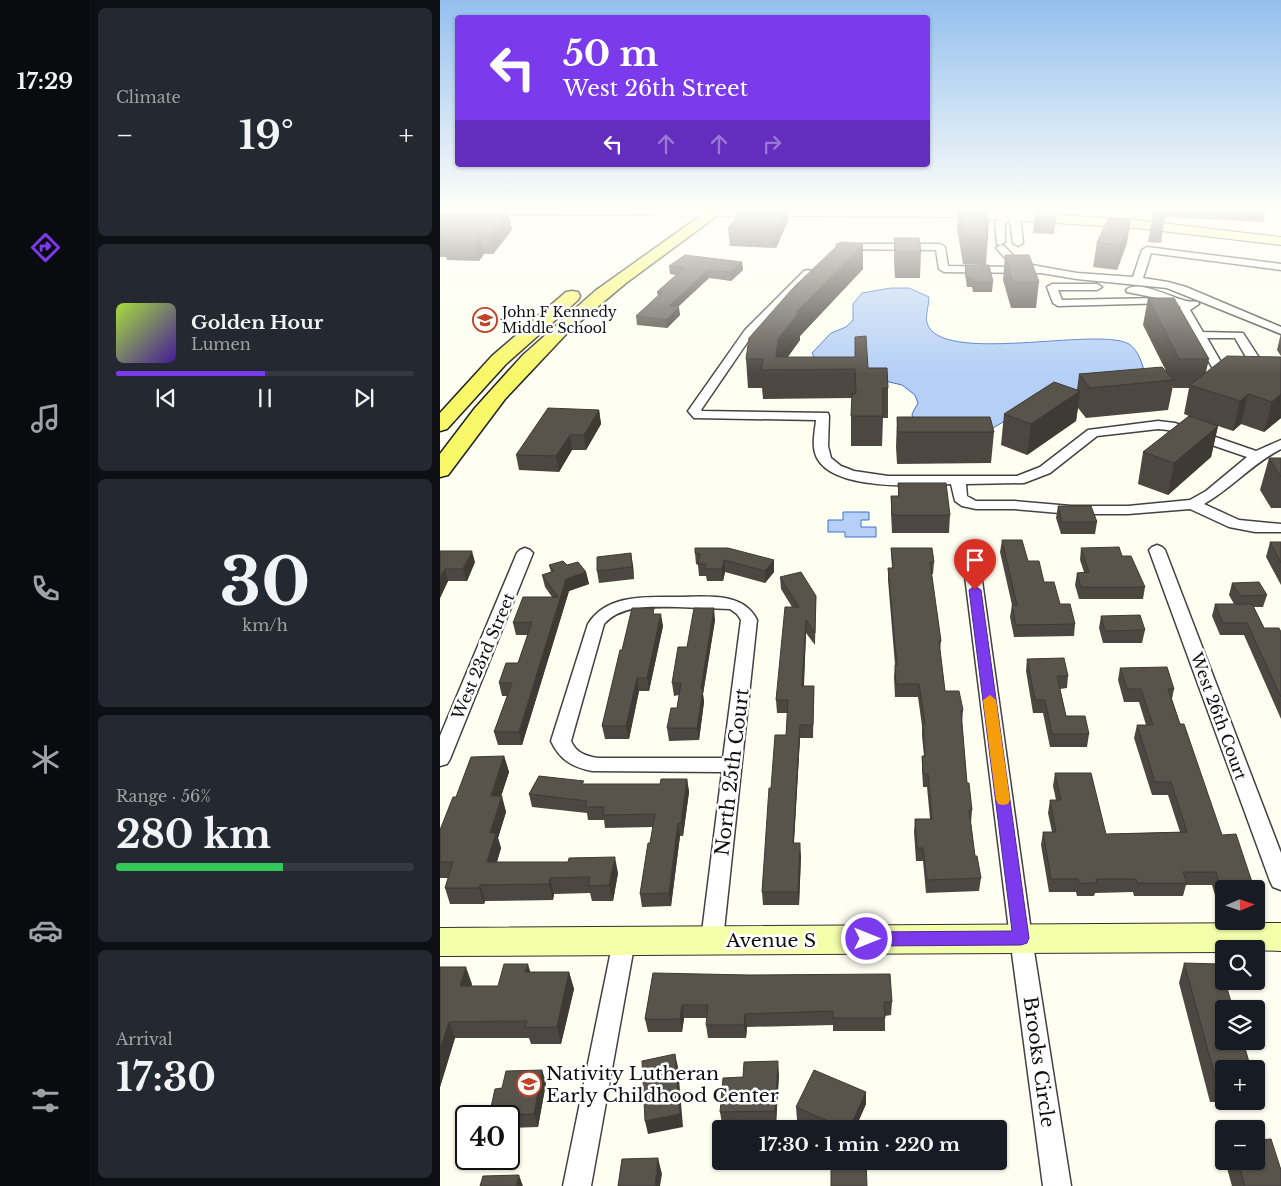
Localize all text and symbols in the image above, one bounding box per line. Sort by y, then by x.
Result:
text: 50 m [563,32,658,75]
icon: left [480,35,545,100]
text: 17:29 [17,68,73,95]
text: West 26th Street [563,75,748,102]
text: Climate [116,87,181,107]
text: 19° [239,112,294,159]
text: − [116,118,134,153]
text: + [399,118,414,153]
icon: left [599,130,627,158]
icon: ahead [652,130,680,158]
icon: ahead [705,130,733,158]
icon: right [758,130,786,158]
icon: directions [28,230,63,265]
place label: John F Kennedy Middle School [500,303,617,337]
school or university icon: John F Kennedy Middle School [472,307,498,333]
text: Golden Hour [191,311,323,334]
text: Lumen [191,334,251,354]
icon: previous [152,384,180,412]
icon: pause [251,384,279,412]
icon: next [350,384,378,412]
icon: music [28,401,63,436]
pin [954,539,996,590]
text: 30 [220,542,310,623]
icon: arrive [961,546,989,574]
icon: phone [28,571,63,606]
street label: West 23rd Street [447,590,519,723]
text: km/h [242,615,288,635]
street label: West 26th Court [1186,649,1251,782]
street label: North 25th Court [710,686,754,857]
icon: climate [28,742,63,777]
text: Range · 56% [116,786,211,806]
text: 280 km [116,811,271,858]
north arrow [1215,880,1265,930]
map controls [1215,880,1265,1170]
position arrow [840,912,892,964]
icon: car [28,913,63,948]
street label: Avenue S [725,929,816,952]
button: search [1215,940,1265,990]
street label: Brooks Circle [1018,995,1060,1129]
button: layers [1215,1000,1265,1050]
text: Arrival [116,1029,173,1049]
text: 17:30 [116,1054,216,1101]
button: + [1215,1060,1265,1110]
place label: Nativity Lutheran Early Childhood Center [546,1062,779,1107]
school or university icon: Nativity Lutheran Early Childhood Center [516,1071,542,1097]
icon: filters [28,1083,63,1118]
speed limit sign: 40 [455,1105,520,1170]
button: − [1215,1120,1265,1170]
text: 17:30 · 1 min · 220 m [759,1133,960,1156]

